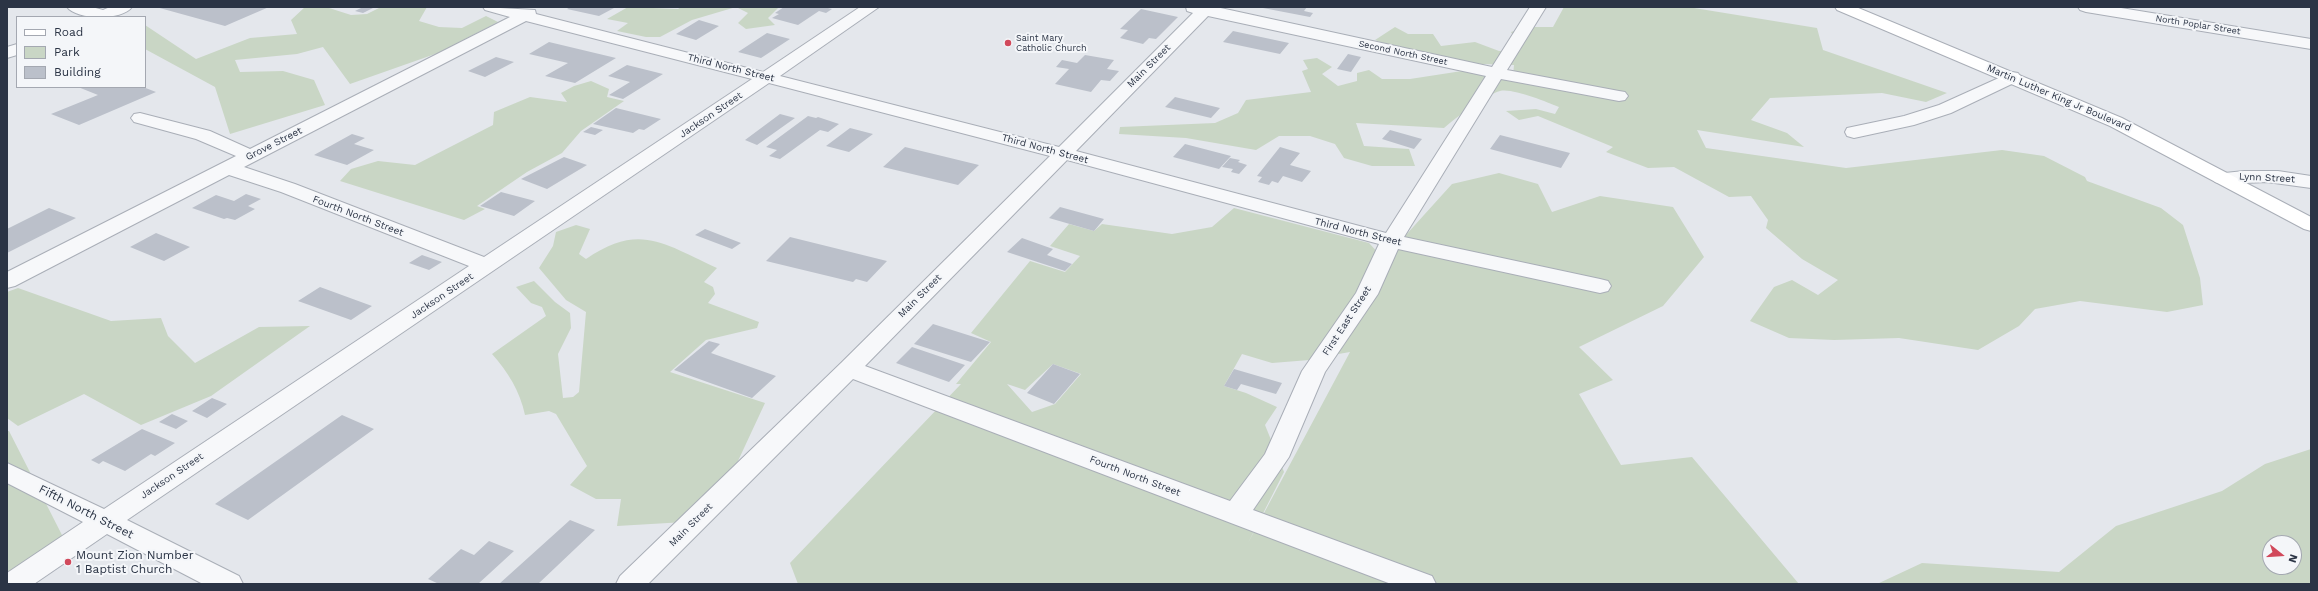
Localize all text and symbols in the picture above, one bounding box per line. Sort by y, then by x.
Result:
street label: North Poplar Street [2155,13,2241,37]
legend [16,16,146,88]
text: Road [54,25,83,39]
place label: Saint Mary Catholic Church [1016,33,1087,54]
marker: Saint Mary Catholic Church [1003,38,1013,48]
street label: Second North Street [1358,38,1448,68]
street label: Main Street [1125,42,1173,90]
text: Park [54,45,80,59]
street label: Third North Street [686,51,776,85]
street label: Martin Luther King Jr Boulevard [1985,62,2133,134]
text: Building [54,65,101,79]
street label: Jackson Street [677,90,745,140]
street label: Grove Street [244,125,304,163]
street label: Third North Street [1000,132,1090,166]
street label: Lynn Street [2239,171,2295,185]
street label: Fourth North Street [311,193,405,239]
street label: Third North Street [1313,215,1403,249]
street label: Jackson Street [408,271,476,321]
street label: Main Street [896,272,944,320]
street label: First East Street [1320,284,1374,358]
street label: Jackson Street [138,451,206,501]
street label: Fourth North Street [1088,453,1182,499]
street label: Fifth North Street [36,482,136,542]
street label: Main Street [667,501,715,549]
north arrow [2262,535,2302,575]
place label: Mount Zion Number 1 Baptist Church [76,548,194,576]
text: N [2286,553,2300,564]
marker: Mount Zion Number 1 Baptist Church [63,557,73,567]

